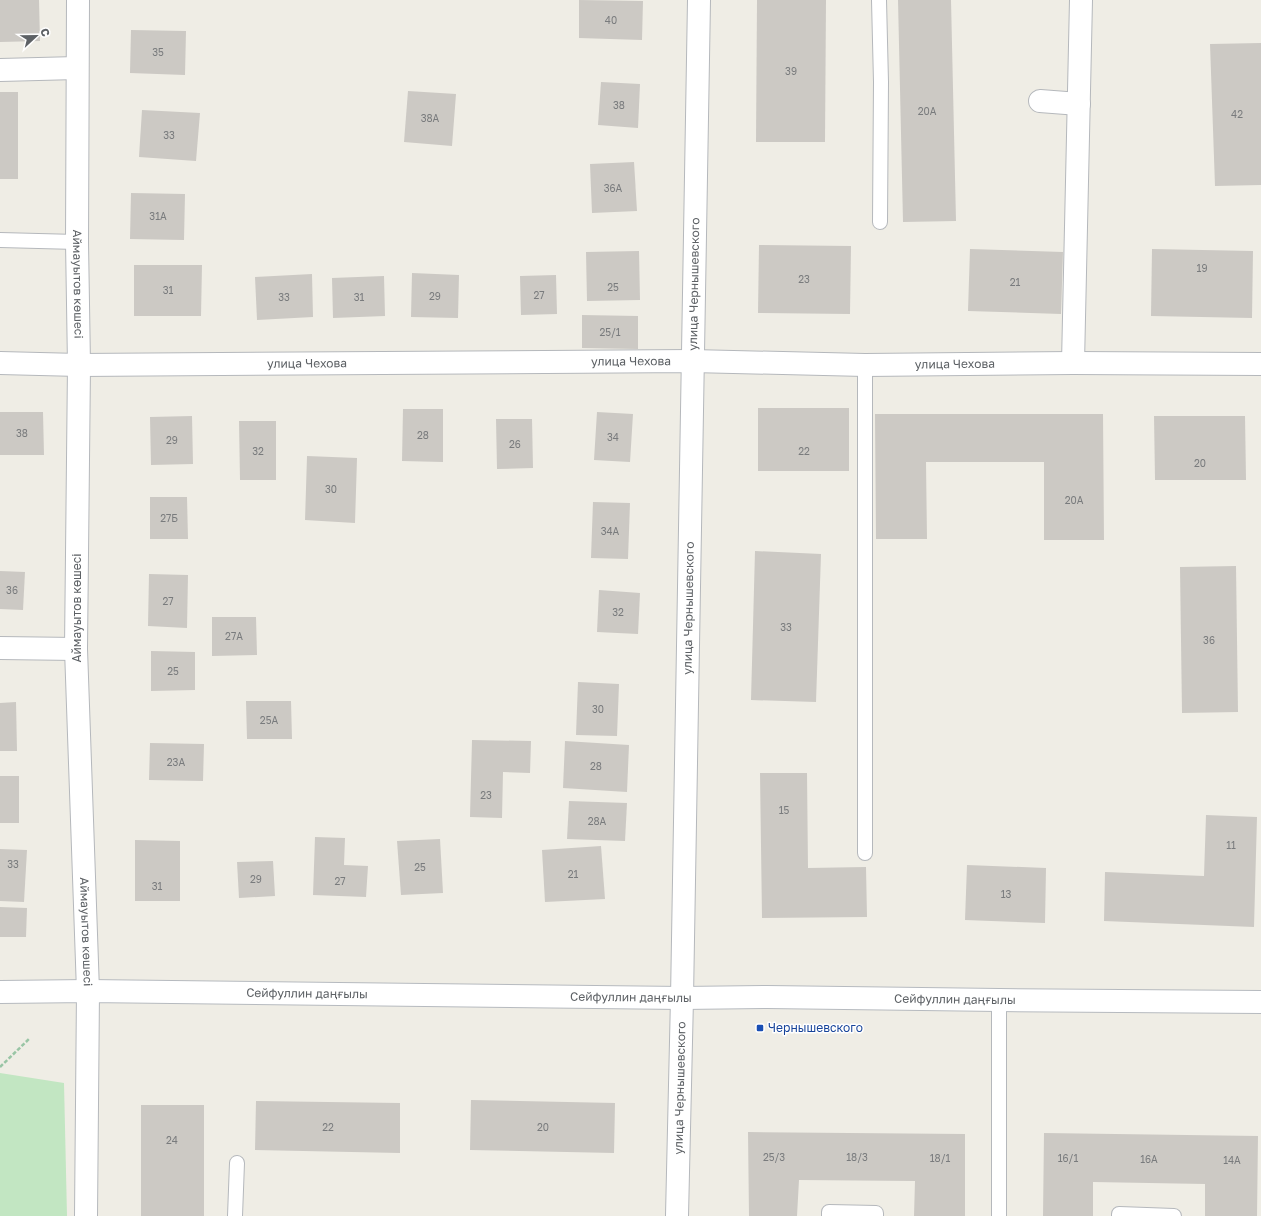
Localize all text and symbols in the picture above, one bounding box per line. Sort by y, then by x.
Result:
house number: 40 [605,14,617,26]
north arrow [16,16,56,56]
text: С [38,26,53,38]
house number: 35 [152,46,164,58]
house number: 39 [785,65,797,77]
house number: 38 [613,99,625,111]
house number: 20А [918,105,937,117]
house number: 42 [1231,108,1243,120]
house number: 38А [421,112,440,124]
house number: 33 [163,129,175,141]
house number: 36А [604,182,623,194]
house number: 31А [149,210,167,222]
street label: улица Чернышевского [685,217,702,351]
street label: Аймауытов көшесі [70,229,87,339]
house number: 19 [1197,262,1207,274]
house number: 23 [798,273,810,285]
house number: 21 [1010,276,1020,288]
house number: 25 [607,281,619,293]
house number: 31 [163,284,173,296]
house number: 27 [533,289,545,301]
house number: 29 [429,290,441,302]
house number: 33 [278,291,290,303]
house number: 31 [354,291,364,303]
house number: 25/1 [599,326,621,338]
street label: улица Чехова [591,353,671,369]
street label: улица Чехова [267,355,347,371]
street label: улица Чехова [915,356,995,372]
house number: 38 [16,427,28,439]
house number: 28 [417,429,429,441]
house number: 34 [607,431,619,443]
house number: 29 [166,434,178,446]
house number: 26 [509,438,521,450]
house number: 32 [252,445,264,457]
house number: 22 [798,445,810,457]
house number: 20 [1194,457,1206,469]
house number: 30 [325,483,337,495]
house number: 20А [1065,494,1084,506]
house number: 27Б [160,512,178,524]
house number: 34А [601,525,620,537]
street label: улица Чернышевского [680,541,697,675]
street label: Аймауытов көшесі [69,553,84,663]
house number: 36 [6,584,18,596]
house number: 27 [162,595,174,607]
house number: 32 [612,606,624,618]
house number: 33 [780,621,792,633]
house number: 27А [225,630,243,642]
house number: 36 [1203,634,1215,646]
house number: 25 [167,665,179,677]
house number: 30 [592,703,604,715]
house number: 25А [260,714,278,726]
house number: 23А [167,756,185,768]
house number: 28 [590,760,602,772]
house number: 23 [480,789,492,801]
house number: 15 [779,804,790,816]
house number: 28А [588,815,607,827]
house number: 11 [1226,839,1236,851]
house number: 33 [7,858,19,870]
house number: 25 [414,861,426,873]
house number: 21 [568,868,578,880]
house number: 29 [250,873,262,885]
house number: 27 [334,875,346,887]
street label: Аймауытов көшесі [77,877,96,987]
house number: 31 [152,880,162,892]
house number: 13 [1001,888,1011,900]
street label: Сейфуллин даңғылы [246,985,368,1001]
street label: Сейфуллин даңғылы [570,989,692,1005]
street label: Сейфуллин даңғылы [894,991,1016,1007]
place label: Чернышевского [768,1020,863,1035]
street label: улица Чернышевского [670,1021,688,1155]
marker: Чернышевского [755,1023,765,1033]
house number: 22 [322,1121,334,1133]
house number: 20 [537,1121,549,1133]
house number: 24 [166,1134,178,1146]
house number: 25/3 [763,1151,785,1163]
house number: 18/3 [846,1151,868,1163]
house number: 18/1 [930,1152,950,1164]
house number: 16/1 [1058,1152,1078,1164]
house number: 16А [1140,1153,1158,1165]
house number: 14А [1223,1154,1241,1166]

